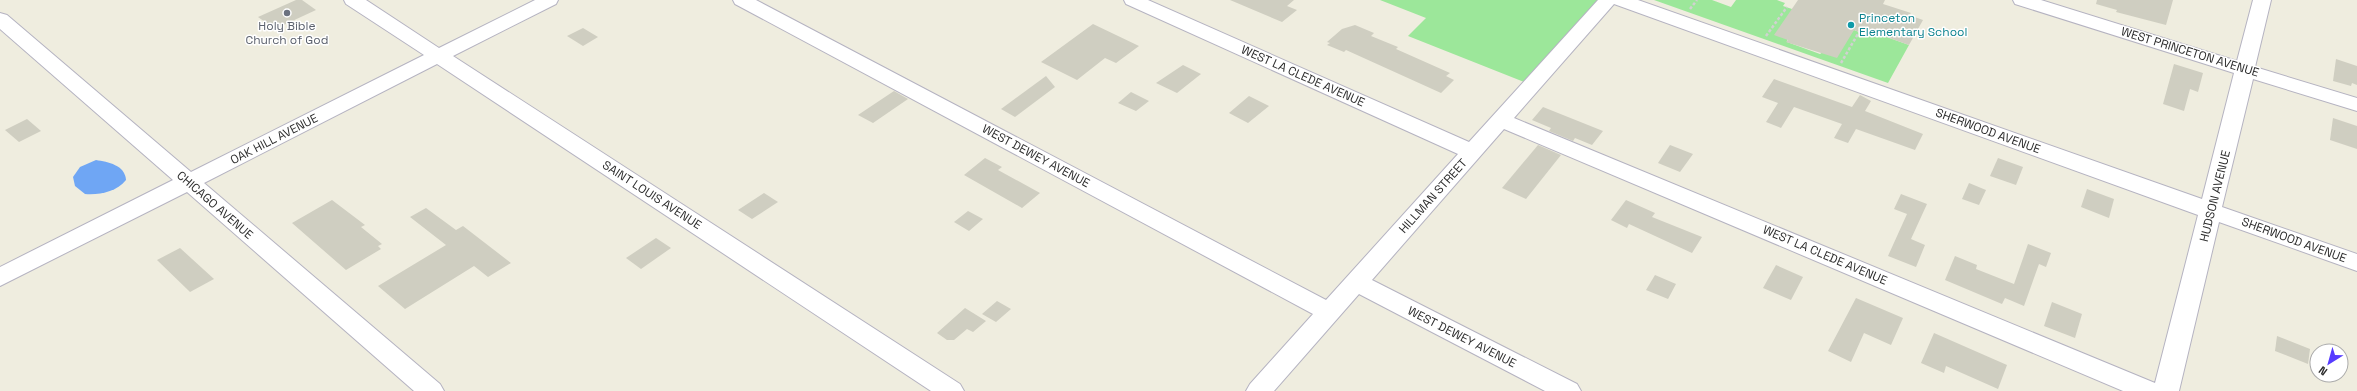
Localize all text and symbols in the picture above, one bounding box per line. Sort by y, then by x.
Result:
marker: Holy Bible Church of God [282,8,292,18]
place label: Princeton Elementary School [1859,10,1967,40]
place label: Holy Bible Church of God [246,18,328,48]
marker: Princeton Elementary School [1846,20,1856,30]
street label: WEST PRINCETON AVENUE [2119,23,2261,81]
street label: WEST LA CLEDE AVENUE [1239,42,1367,111]
street label: SHERWOOD AVENUE [1933,105,2043,157]
street label: OAK HILL AVENUE [227,110,321,168]
street label: WEST DEWEY AVENUE [979,121,1093,191]
street label: HUDSON AVENUE [2196,148,2234,244]
street label: HILLMAN STREET [1395,155,1471,237]
street label: SAINT LOUIS AVENUE [599,157,705,233]
street label: CHICAGO AVENUE [173,167,257,243]
street label: SHERWOOD AVENUE [2239,214,2349,266]
street label: WEST LA CLEDE AVENUE [1760,222,1890,289]
street label: WEST DEWEY AVENUE [1405,303,1519,371]
north arrow [2309,343,2349,383]
text: N [2316,363,2330,379]

